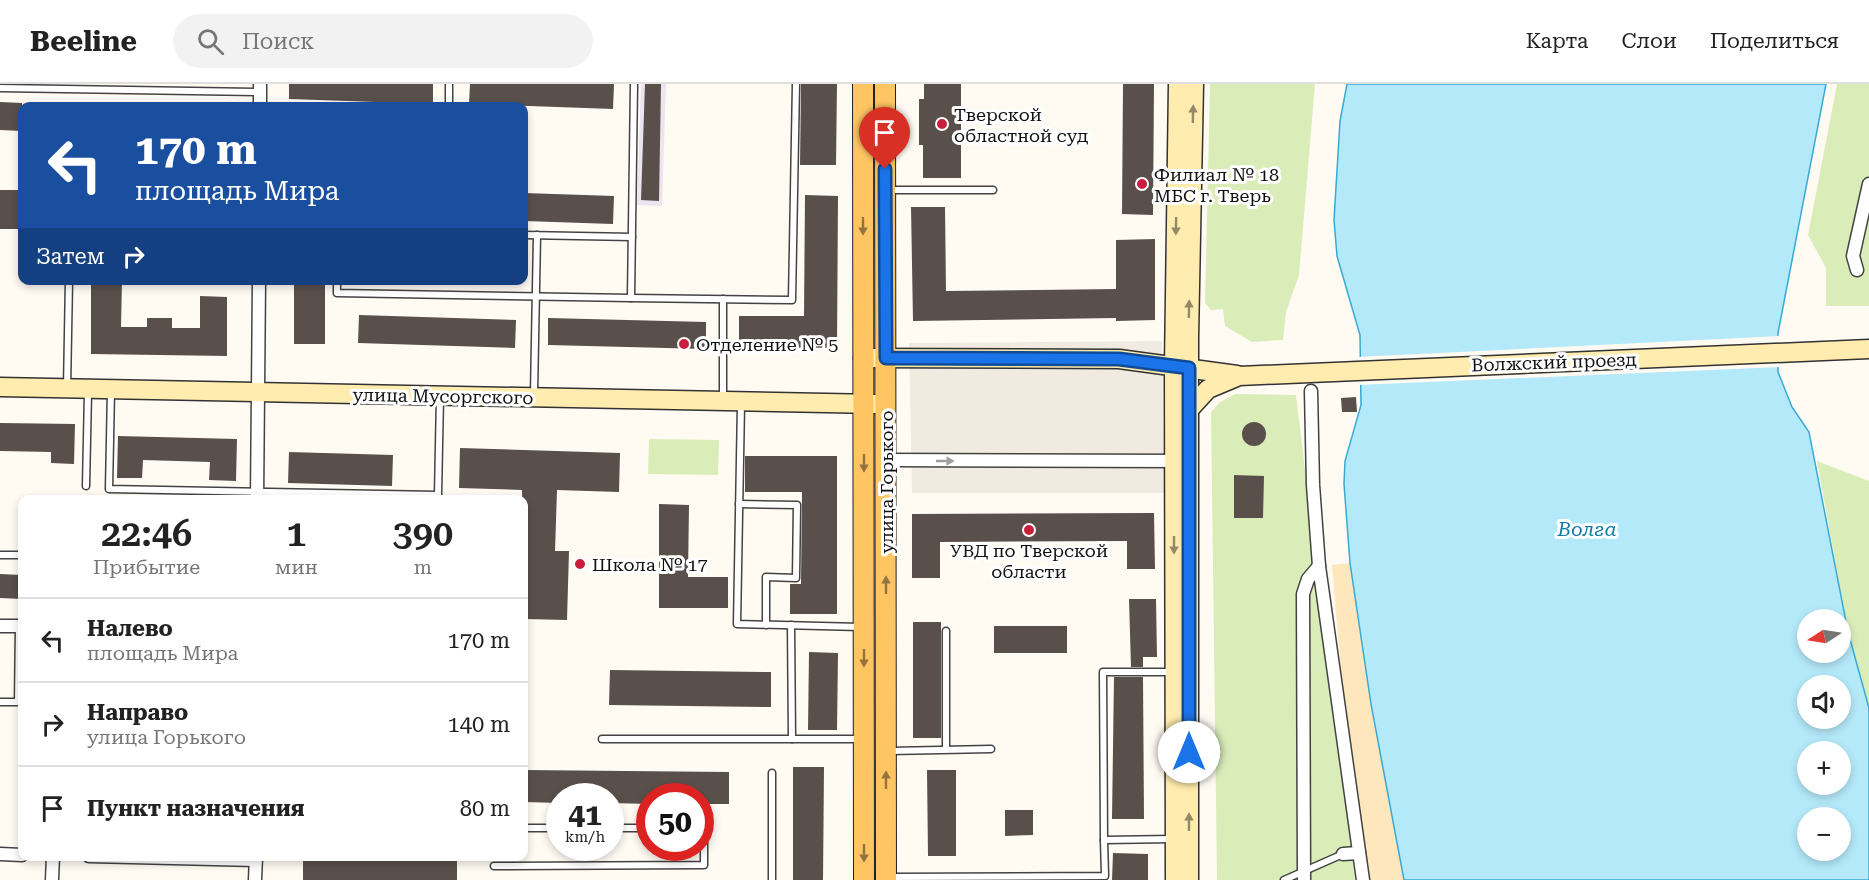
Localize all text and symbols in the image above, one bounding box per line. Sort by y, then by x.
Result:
search box [173,14,593,68]
text: Beeline [30,25,137,58]
icon: search [194,25,227,58]
text: Поиск [242,29,314,54]
text: Карта [1526,29,1589,53]
text: Слои [1622,29,1677,53]
text: Поделиться [1710,29,1839,53]
place label: Тверской областной суд [954,104,1088,146]
one-way arrow [1189,105,1198,124]
pin [859,107,910,169]
icon: arrive [868,116,901,149]
marker: Тверской областной суд [935,117,949,131]
text: 170 m [135,125,257,174]
icon: left [36,126,114,204]
place label: Филиал № 18 МБС г. Тверь [1154,164,1279,206]
text: площадь Мира [135,175,339,207]
marker: Филиал № 18 МБС г. Тверь [1135,177,1149,191]
one-way arrow [858,217,868,236]
one-way arrow [1171,217,1181,236]
icon: right [117,240,150,273]
text: Затем [36,244,105,269]
one-way arrow [1184,300,1194,319]
place label: Отделение № 5 [696,334,838,355]
marker: Отделение № 5 [677,337,691,351]
street label: Волжский проезд [1471,349,1637,375]
street label: улица Мусоргского [352,384,534,408]
street label: улица Горького [876,410,897,554]
one-way arrow [859,453,869,472]
one-way arrow [935,456,954,466]
text: 22:46 [101,513,192,555]
text: 1 [286,513,306,555]
text: 390 [393,513,453,555]
water label: Волга [1557,517,1616,541]
marker: УВД по Тверской области [1022,523,1036,537]
one-way arrow [1169,535,1179,554]
place label: УВД по Тверской области [950,540,1108,582]
place label: Школа № 17 [592,554,708,575]
text: Прибытие [93,555,200,579]
text: мин [275,555,318,579]
text: m [414,555,432,579]
marker: Школа № 17 [573,557,587,571]
one-way arrow [881,575,891,594]
north arrow [1797,609,1851,663]
map controls [1797,609,1851,861]
text: Налево [87,616,173,641]
icon: left [36,624,69,657]
text: 170 m [447,628,510,653]
text: площадь Мира [87,641,238,665]
one-way arrow [859,648,869,667]
button: sound [1797,675,1851,729]
text: Направо [87,700,188,725]
icon: right [36,708,69,741]
text: 140 m [447,712,510,737]
position arrow [1157,720,1221,784]
text: улица Горького [87,725,246,749]
button: + [1797,741,1851,795]
one-way arrow [881,770,891,789]
speed limit sign: 50 [636,783,714,861]
icon: arrive [36,792,69,825]
text: Пункт назначения [87,796,305,821]
text: 80 m [460,796,510,821]
text: 41 [568,797,602,832]
button: − [1797,807,1851,861]
one-way arrow [1184,812,1194,831]
text: km/h [565,828,605,846]
one-way arrow [859,843,869,862]

